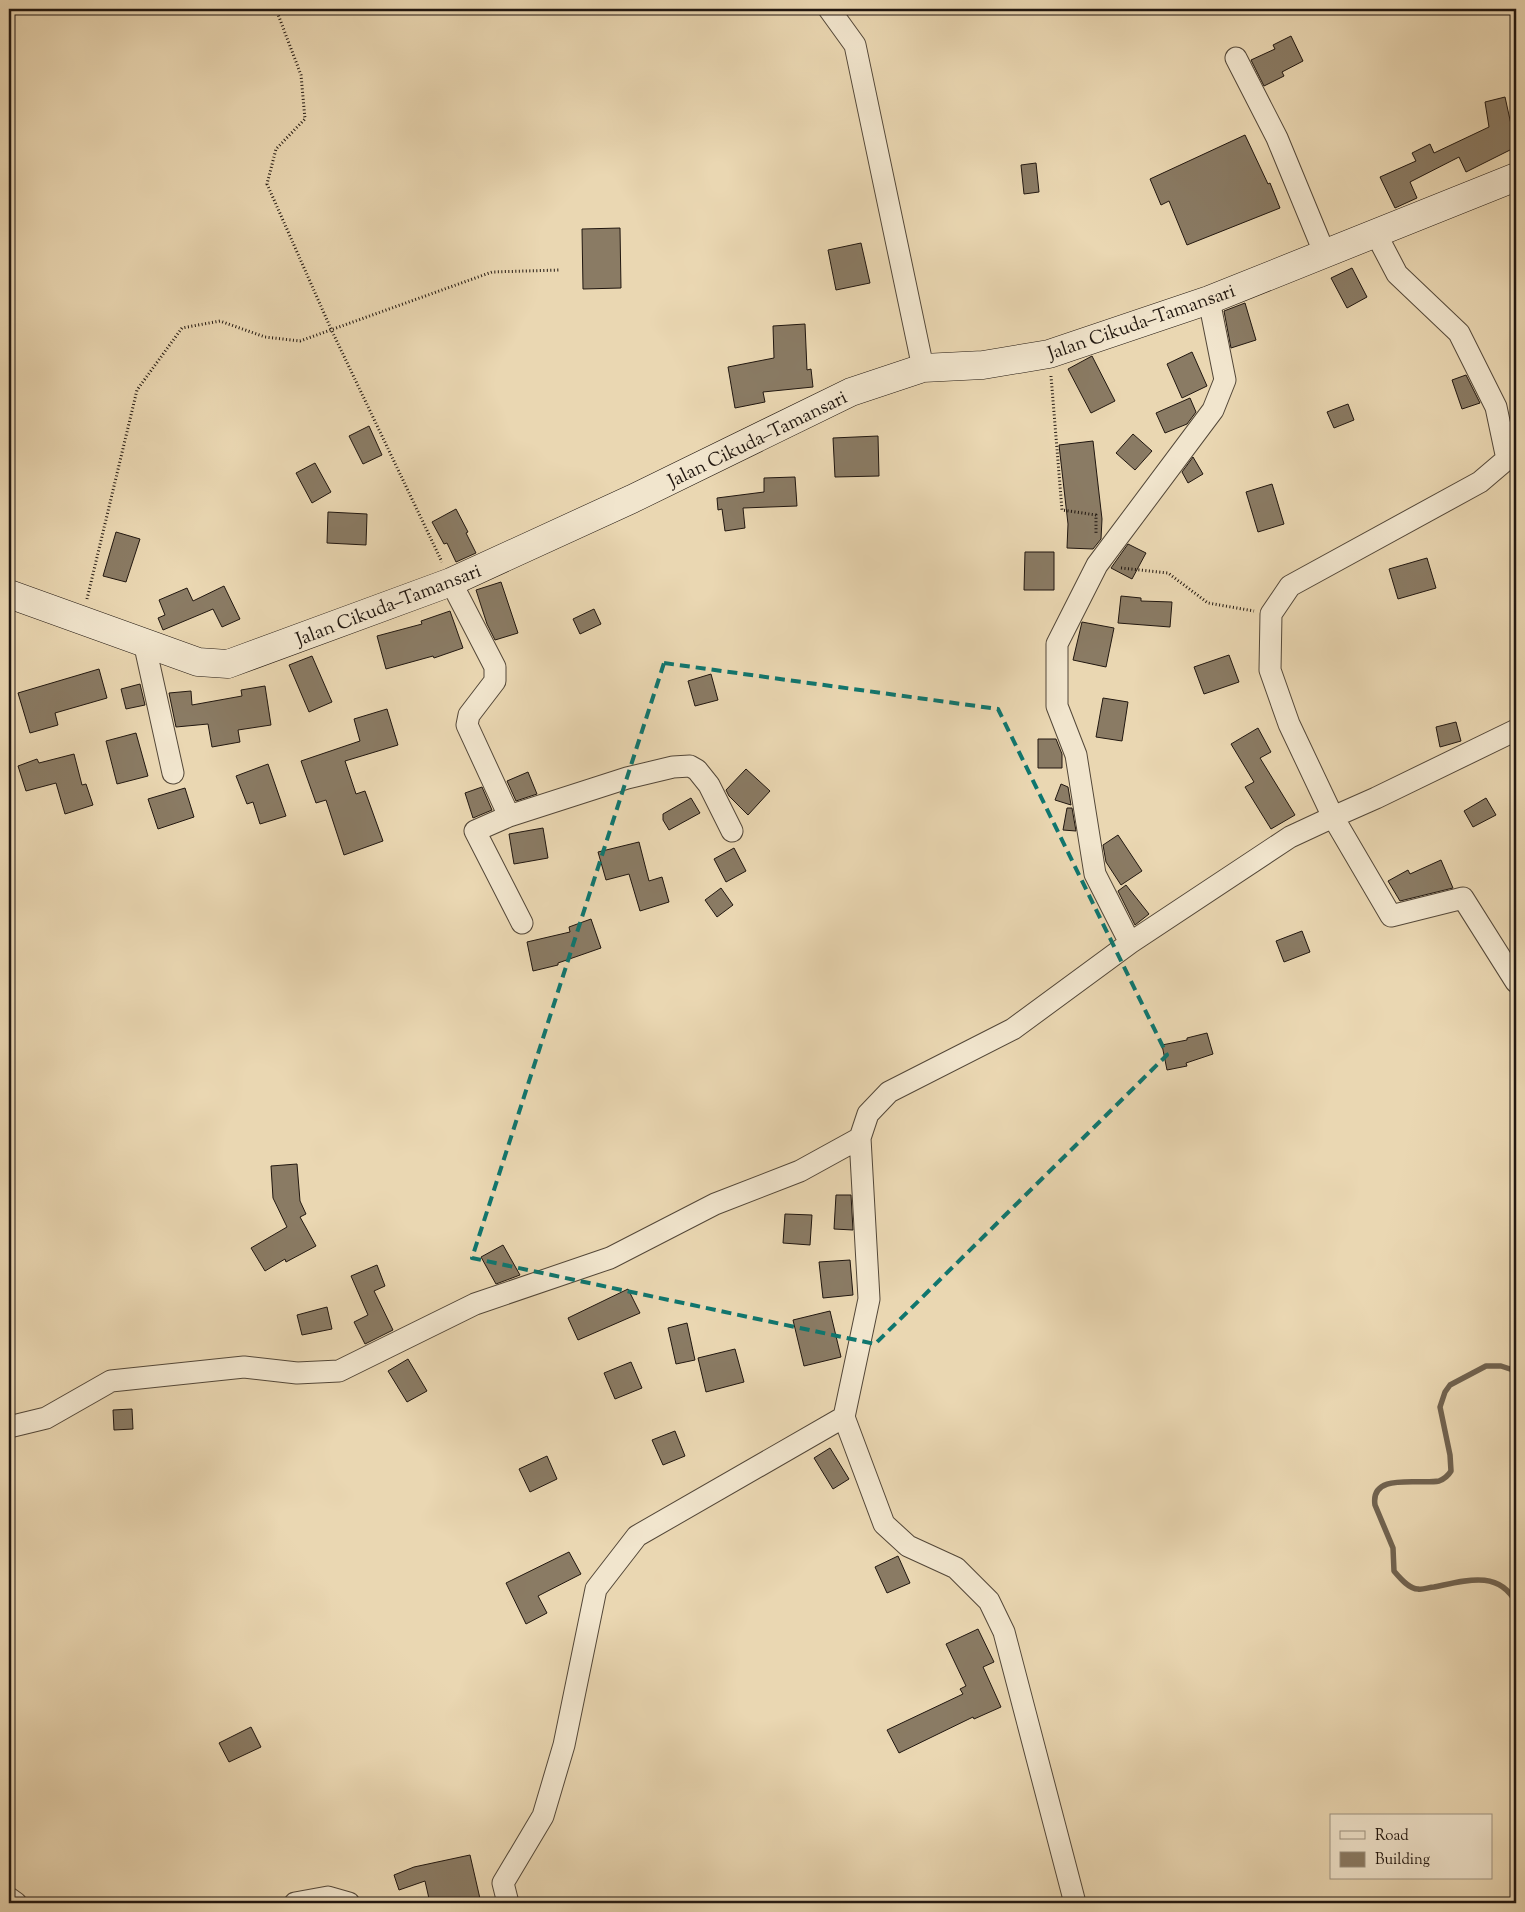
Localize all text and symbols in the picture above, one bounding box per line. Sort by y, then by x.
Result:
street label: Jalan Cikuda–Tamansari [1043,279,1239,368]
street label: Jalan Cikuda–Tamansari [663,385,852,496]
street label: Jalan Cikuda–Tamansari [291,558,486,655]
legend [1330,1814,1492,1880]
text: Road [1375,1826,1409,1847]
text: Building [1375,1850,1430,1871]

